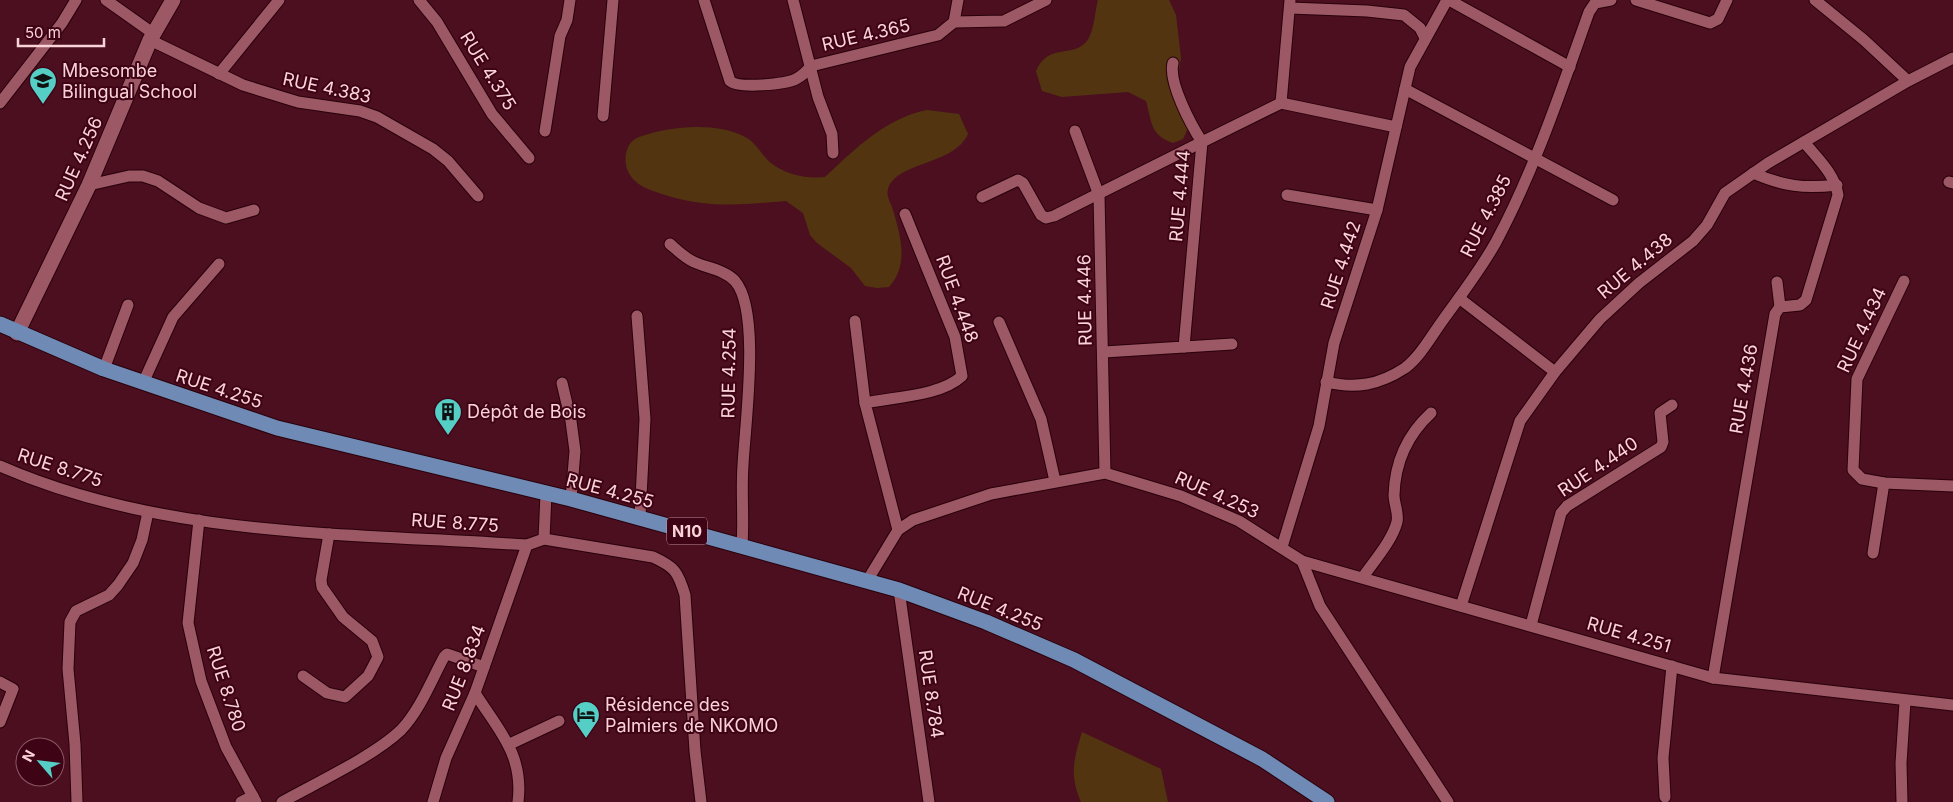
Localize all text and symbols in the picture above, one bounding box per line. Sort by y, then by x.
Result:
street label: RUE 4.365 [820,14,912,55]
scale bar [18,15,104,47]
text: 50 m [25,23,61,42]
street label: RUE 4.375 [456,28,521,114]
place label: Mbesombe Bilingual School [62,60,197,102]
school or university icon: Mbesombe Bilingual School [28,66,58,105]
street label: RUE 4.383 [281,68,373,107]
street label: RUE 4.256 [51,113,106,204]
street label: RUE 4.444 [1165,149,1194,243]
street label: RUE 4.385 [1456,171,1515,261]
street label: RUE 4.442 [1316,218,1365,312]
street label: RUE 4.438 [1593,228,1676,303]
street label: RUE 4.448 [932,252,983,345]
street label: RUE 4.446 [1073,254,1096,346]
street label: RUE 4.434 [1833,284,1890,376]
street label: RUE 4.254 [717,328,740,418]
street label: RUE 4.436 [1725,342,1762,436]
street label: RUE 4.255 [173,365,265,412]
building icon: Dépôt de Bois [433,397,463,436]
place label: Dépôt de Bois [467,401,586,422]
street label: RUE 4.440 [1554,432,1642,501]
street label: RUE 8.775 [15,444,105,491]
street label: RUE 4.253 [1172,467,1263,522]
street label: RUE 4.255 [564,469,656,512]
street label: RUE 8.775 [410,509,500,536]
road number: N10 [667,518,707,544]
street label: RUE 4.255 [955,582,1046,635]
street label: RUE 4.251 [1585,613,1674,657]
street label: RUE 8.834 [438,622,490,714]
street label: RUE 8.780 [203,643,250,734]
street label: RUE 8.784 [915,648,948,740]
place label: Résidence des Palmiers de NKOMO [605,694,778,736]
hotel icon: Résidence des Palmiers de NKOMO [571,700,601,739]
north arrow [15,737,65,787]
text: N [18,747,38,764]

